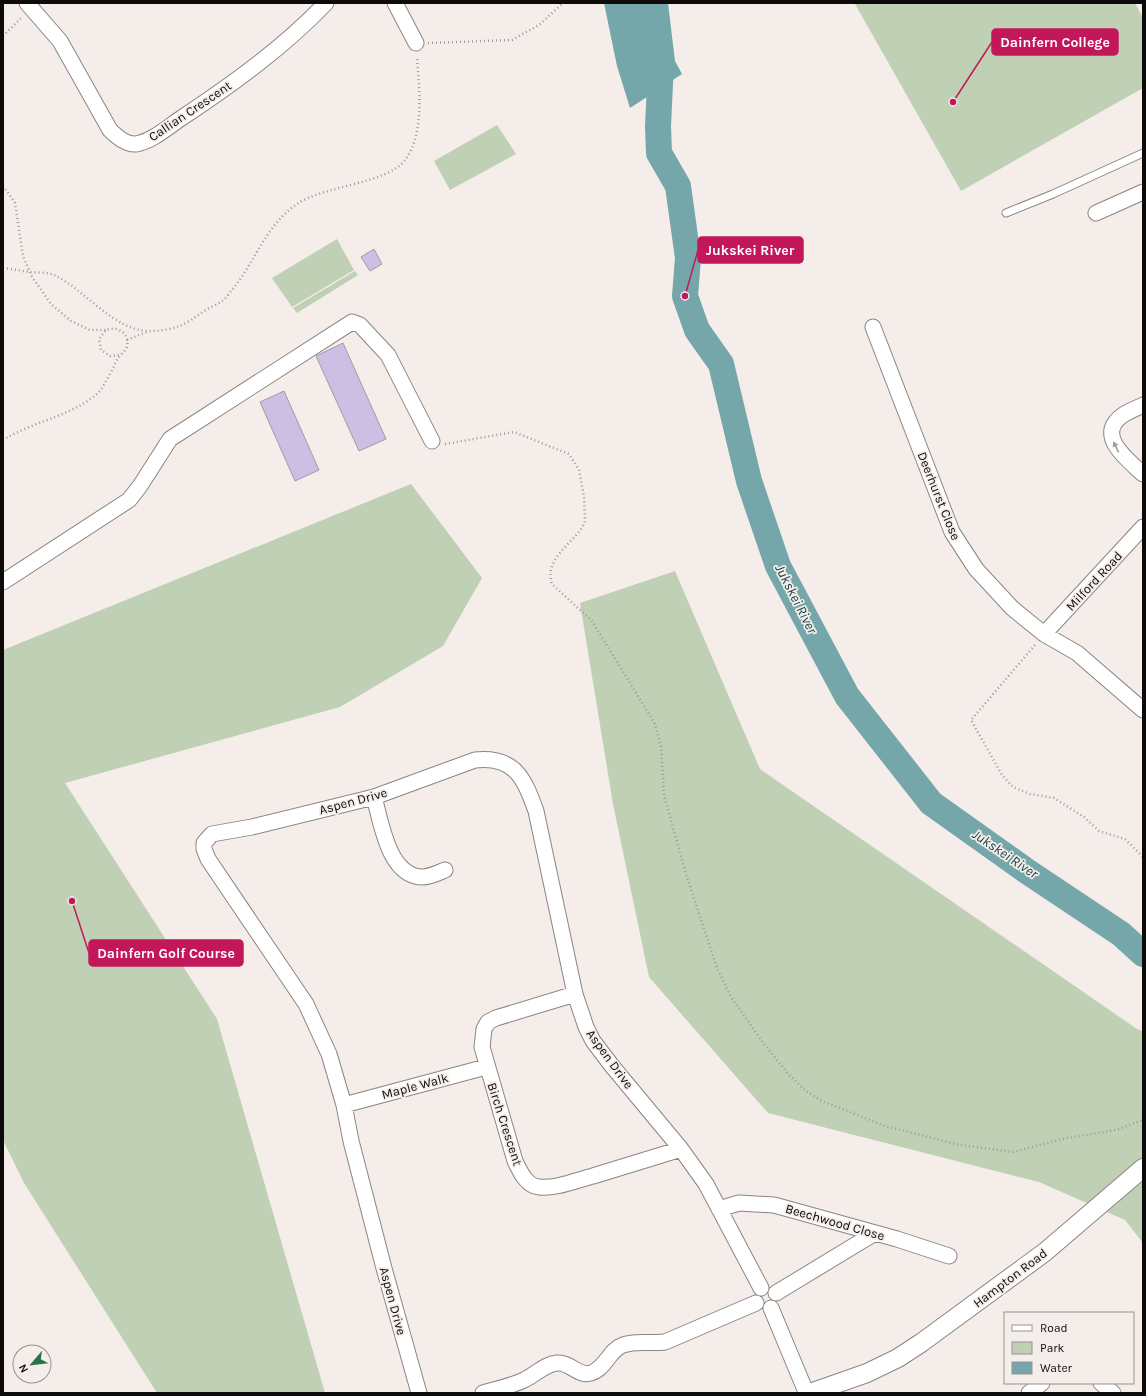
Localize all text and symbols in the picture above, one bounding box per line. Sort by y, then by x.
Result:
callout: Dainfern College [992,29,1118,55]
text: Dainfern College [1000,34,1110,51]
street label: Callian Crescent [146,78,234,144]
callout: Jukskei River [698,237,803,263]
text: Jukskei River [706,242,795,259]
one-way arrow [1113,441,1119,452]
street label: Deerhurst Close [914,450,964,543]
street label: Milford Road [1063,548,1125,614]
water label: Jukskei River [771,561,821,638]
street label: Aspen Drive [317,785,389,817]
water label: Jukskei River [969,826,1042,883]
callout: Dainfern Golf Course [89,940,243,966]
text: Dainfern Golf Course [97,945,235,962]
street label: Aspen Drive [583,1026,637,1092]
street label: Maple Walk [380,1070,450,1102]
street label: Birch Crescent [484,1081,526,1168]
street label: Beechwood Close [784,1201,887,1243]
street label: Hampton Road [970,1245,1050,1311]
street label: Aspen Drive [377,1265,409,1337]
legend [1004,1312,1134,1384]
text: Road [1040,1321,1068,1335]
text: Park [1040,1341,1065,1355]
north arrow [12,1344,52,1384]
text: Water [1040,1361,1073,1375]
text: N [16,1362,31,1375]

